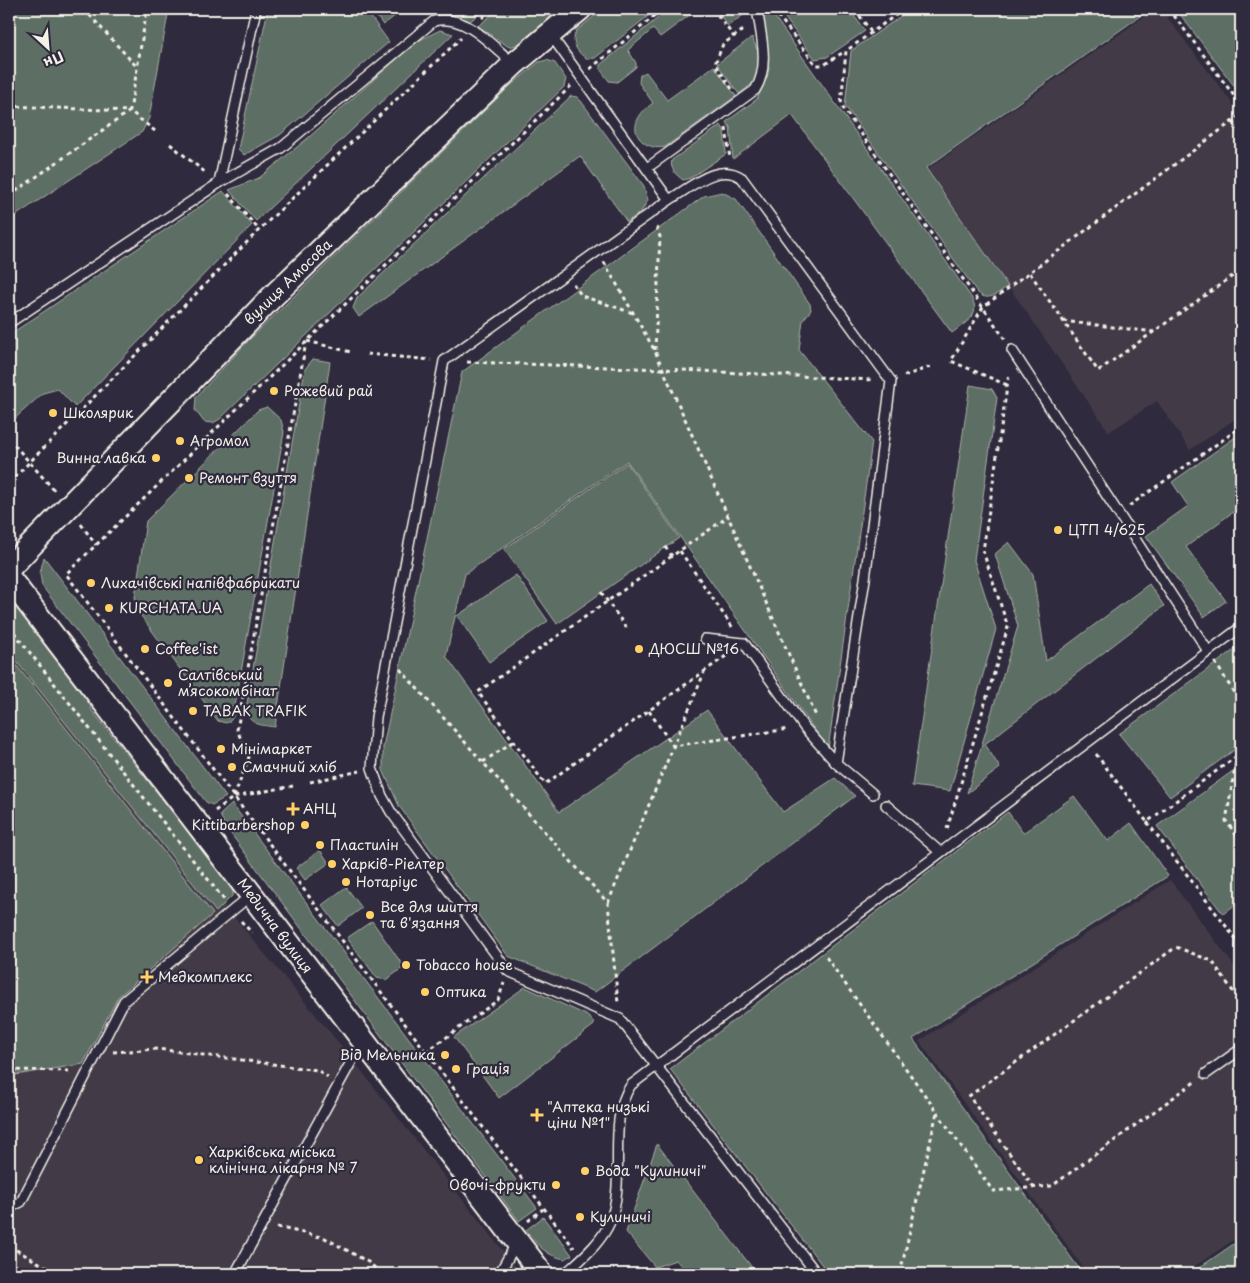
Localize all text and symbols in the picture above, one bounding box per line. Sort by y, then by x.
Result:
north arrow [22,22,72,72]
text: Пн [40,46,68,74]
street label: вулиця Амосова [239,234,337,329]
place label: Рожевий рай [284,380,373,401]
marker: Рожевий рай [268,385,280,397]
place label: Школярик [63,402,134,423]
marker: Школярик [47,407,59,419]
place label: Агромол [190,430,249,451]
marker: Агромол [174,435,186,447]
place label: Винна лавка [56,447,146,468]
marker: Винна лавка [150,452,162,464]
place label: Ремонт взуття [199,467,297,488]
marker: Ремонт взуття [183,472,195,484]
place label: ЦТП 4/625 [1068,519,1145,540]
marker: ЦТП 4/625 [1052,524,1064,536]
place label: Лихачівські напівфабрикати [101,572,300,593]
marker: Лихачівські напівфабрикати [85,577,97,589]
place label: KURCHATA.UA [119,597,222,618]
marker: KURCHATA.UA [103,602,115,614]
place label: Coffee'ist [155,638,218,659]
place label: ДЮСШ №16 [648,638,739,659]
marker: Coffee'ist [139,643,151,655]
marker: ДЮСШ №16 [633,643,645,655]
place label: Салтівський мʼясокомбінат [178,664,278,701]
marker: Салтівський мʼясокомбінат [162,677,174,689]
place label: TABAK TRAFIK [203,700,307,721]
marker: TABAK TRAFIK [187,705,199,717]
place label: Мінімаркет [231,738,312,759]
marker: Мінімаркет [215,743,227,755]
place label: Смачний хліб [242,756,337,777]
marker: Смачний хліб [226,761,238,773]
place label: АНЦ [303,798,337,819]
marker: АНЦ [287,803,299,815]
place label: Kittibarbershop [192,814,295,835]
marker: Kittibarbershop [299,819,311,831]
place label: Пластилін [330,834,399,855]
marker: Пластилін [314,839,326,851]
place label: Харків-Ріелтер [342,853,444,874]
marker: Харків-Ріелтер [326,858,338,870]
place label: Нотаріус [356,871,418,892]
street label: Медична вулиця [233,874,318,978]
marker: Нотаріус [340,876,352,888]
place label: Все для шиття та в'язання [380,896,478,933]
marker: Все для шиття та в'язання [364,909,376,921]
place label: Tobacco house [416,954,513,975]
marker: Tobacco house [400,959,412,971]
place label: Медкомплекс [158,966,252,987]
marker: Медкомплекс [140,970,154,984]
place label: Оптика [435,981,487,1002]
marker: Оптика [419,986,431,998]
place label: Від Мельника [340,1044,435,1065]
marker: Від Мельника [439,1049,451,1061]
place label: Грація [466,1058,510,1079]
marker: Грація [450,1063,462,1075]
place label: "Аптека низькі ціни №1" [547,1096,650,1133]
marker: "Аптека низькі ціни №1" [531,1109,543,1121]
place label: Харківська міська клінічна лікарня № 7 [209,1141,357,1178]
marker: Харківська міська клінічна лікарня № 7 [193,1154,205,1166]
place label: Вода "Кулиничі" [595,1160,707,1181]
marker: Вода "Кулиничі" [579,1165,591,1177]
place label: Овочі-фрукти [449,1174,546,1195]
marker: Овочі-фрукти [550,1179,562,1191]
place label: Кулиничі [590,1206,651,1227]
marker: Кулиничі [574,1211,586,1223]

